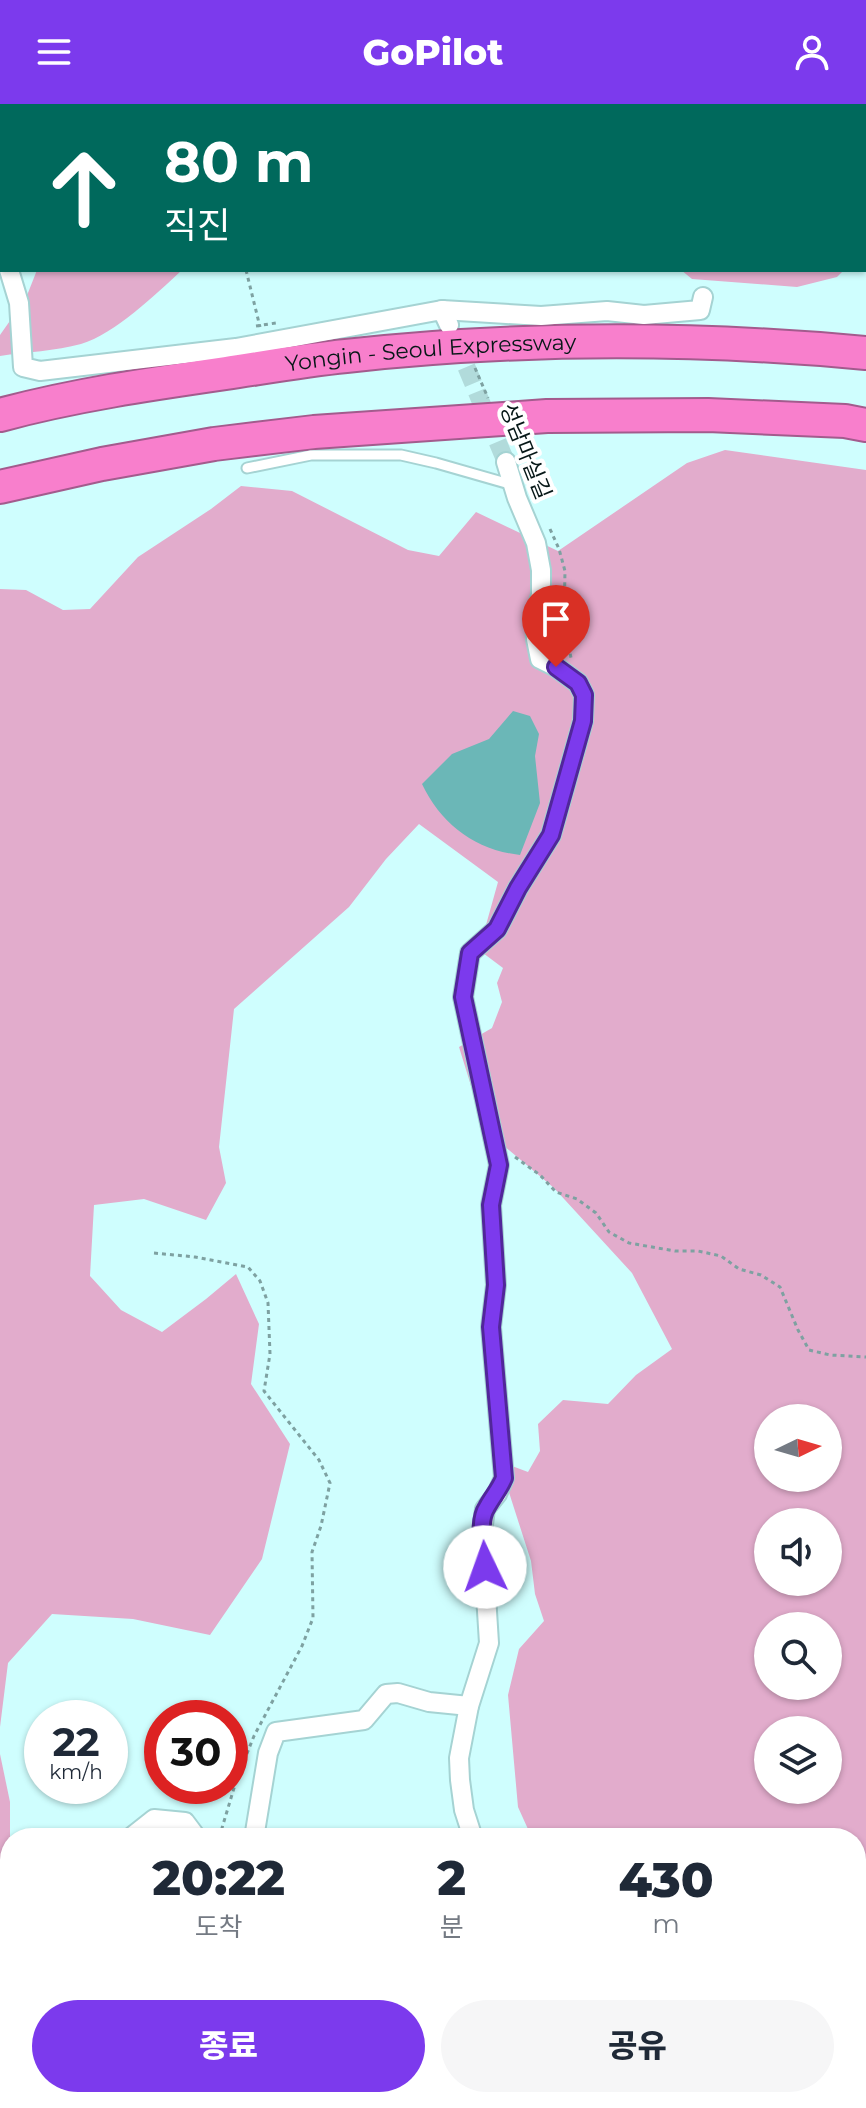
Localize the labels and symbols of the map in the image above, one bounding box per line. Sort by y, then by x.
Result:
street label: Yongin - Seoul Expressway [283,329,576,378]
street label: 성남마실길 [494,399,557,503]
pin [522,585,590,667]
north arrow [754,1404,842,1492]
position arrow [443,1525,527,1609]
speed limit sign: 30 [144,1700,248,1804]

